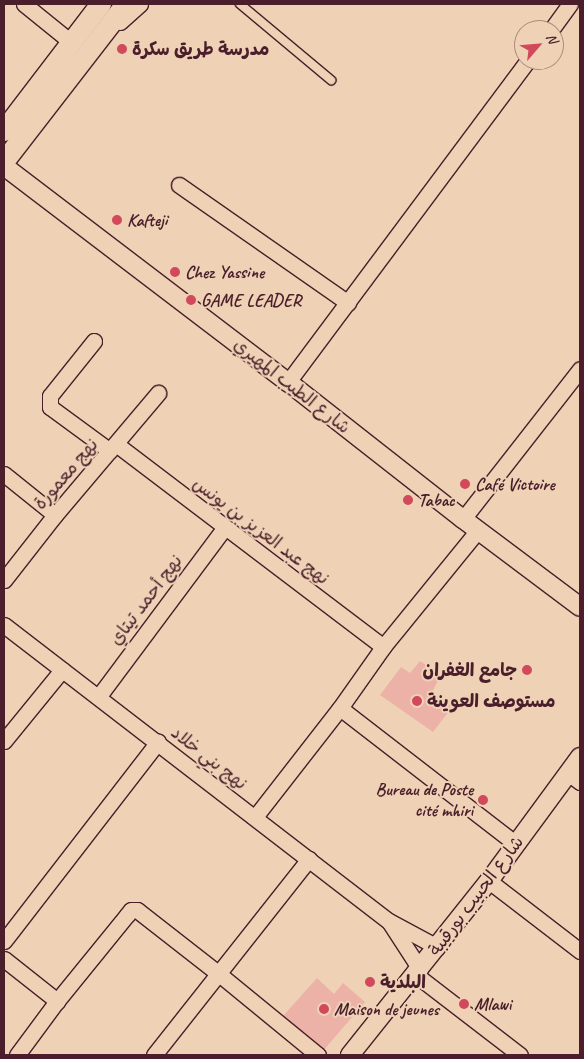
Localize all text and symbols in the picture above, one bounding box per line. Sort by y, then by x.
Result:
north arrow [514,20,564,70]
text: N [542,31,561,46]
place label: مدرسة طريق سكرة [132,38,269,60]
marker: مدرسة طريق سكرة [116,43,128,55]
place label: Kafteji [127,209,167,231]
marker: Kafteji [111,214,123,226]
place label: Chez Yassine [185,261,264,283]
marker: Chez Yassine [169,266,181,278]
place label: GAME LEADER [201,289,302,311]
marker: GAME LEADER [185,294,197,306]
street label: شارع الطيب المهيري [229,334,355,438]
street label: نهج معمورة [29,434,103,514]
street label: نهج عبد العزيز بن يونس [188,473,334,589]
place label: Café Victoire [475,473,555,495]
marker: Café Victoire [459,478,471,490]
place label: Tabac [418,489,455,511]
marker: Tabac [402,494,414,506]
street label: نهج أحمد تيتاي [105,550,187,650]
place label: جامع الغفران [422,659,517,681]
marker: جامع الغفران [521,664,533,676]
place label: مستوصف العوينة [427,690,555,712]
marker: مستوصف العوينة [411,695,423,707]
street label: نهج بني خلاد [167,722,251,794]
place label: Bureau de Poste cité mhiri [376,779,473,822]
marker: Bureau de Poste cité mhiri [477,794,489,806]
street label: شارع الحبيب بورقيبة [424,832,528,960]
place label: البلدية [380,971,426,993]
marker: البلدية [364,976,376,988]
place label: Mlawi [474,993,511,1015]
place label: Maison de jeunes [334,998,439,1020]
marker: Mlawi [458,998,470,1010]
marker: Maison de jeunes [318,1003,330,1015]

